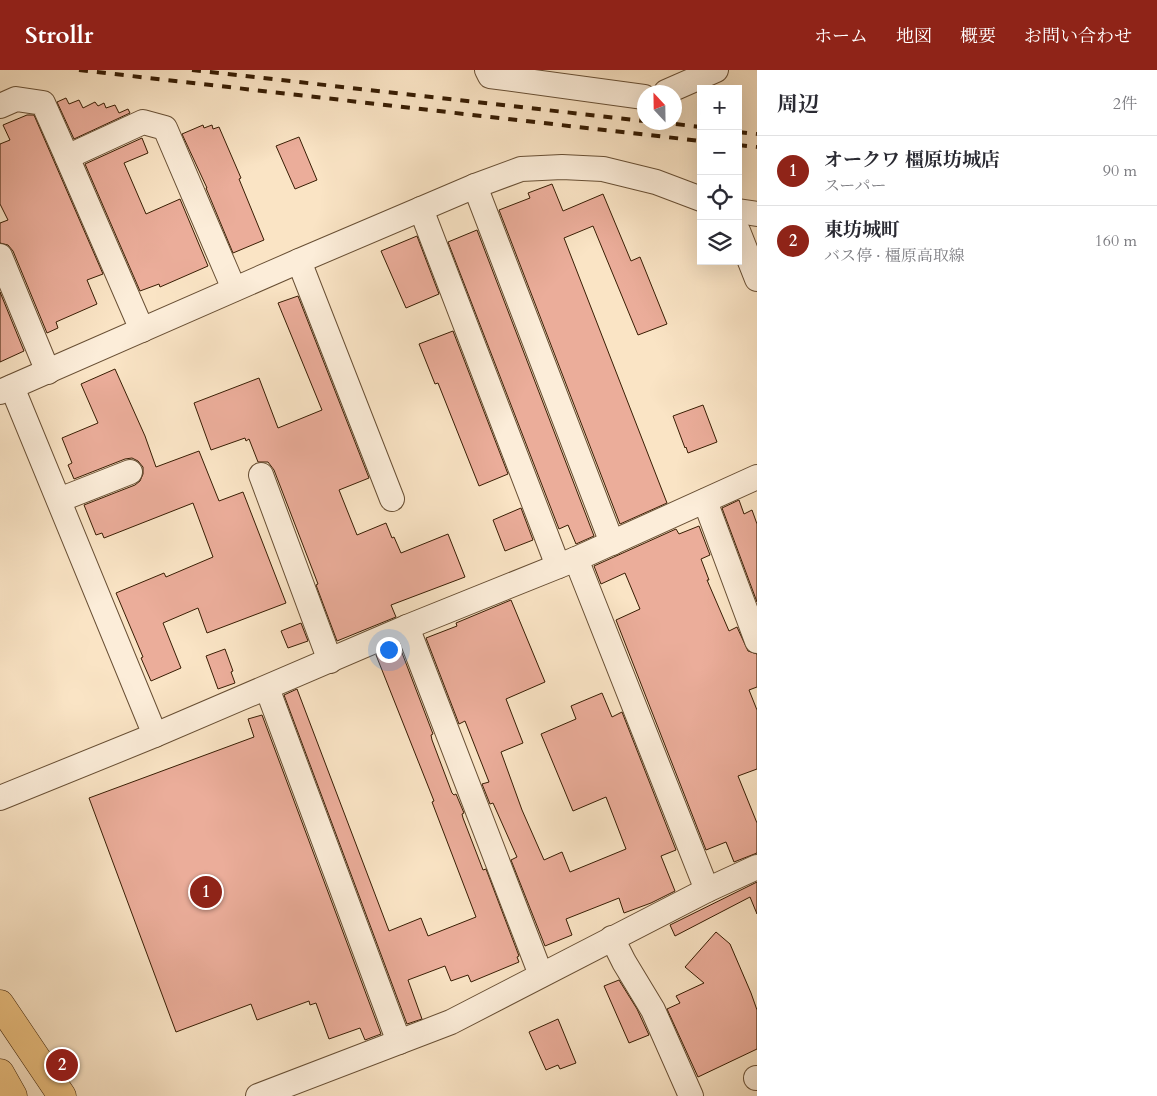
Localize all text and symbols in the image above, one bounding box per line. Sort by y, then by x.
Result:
text: Strollr [25,19,93,52]
text: ホーム [814,24,868,49]
text: 地図 [896,24,932,49]
text: 概要 [960,24,996,49]
text: お問い合わせ [1024,24,1132,49]
north arrow [637,85,682,130]
map controls [697,85,742,265]
button: + [697,85,742,130]
text: 周辺 [777,90,819,119]
text: 2件 [1113,93,1137,115]
button: − [697,130,742,175]
text: オークワ 橿原坊城店 [824,147,1000,173]
text: 1 [789,160,797,182]
text: 90 m [1103,160,1137,182]
button: locate [697,175,742,220]
text: スーパー [824,175,886,197]
text: 東坊城町 [824,217,900,243]
button: layers [697,220,742,265]
text: 2 [789,230,797,252]
text: 160 m [1095,230,1137,252]
text: バス停 · 橿原高取線 [824,245,965,267]
your location [376,637,402,663]
pin: 1 [190,873,222,911]
pin: 2 [46,1046,78,1084]

